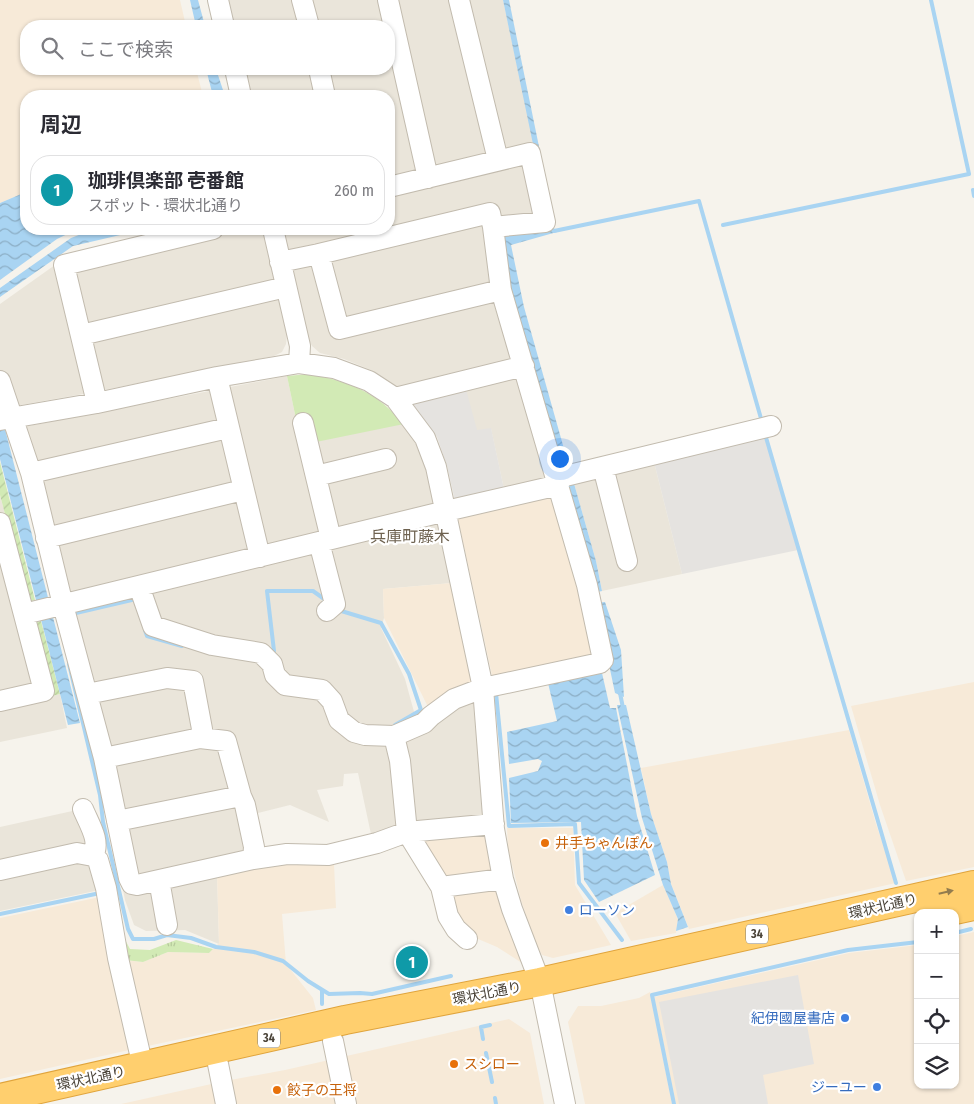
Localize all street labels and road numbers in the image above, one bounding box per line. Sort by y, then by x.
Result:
street label: 環状北通り [847,890,919,923]
road number: 34 [746,924,768,944]
street label: 環状北通り [451,978,523,1009]
road number: 34 [258,1028,280,1048]
street label: 環状北通り [55,1063,127,1094]

